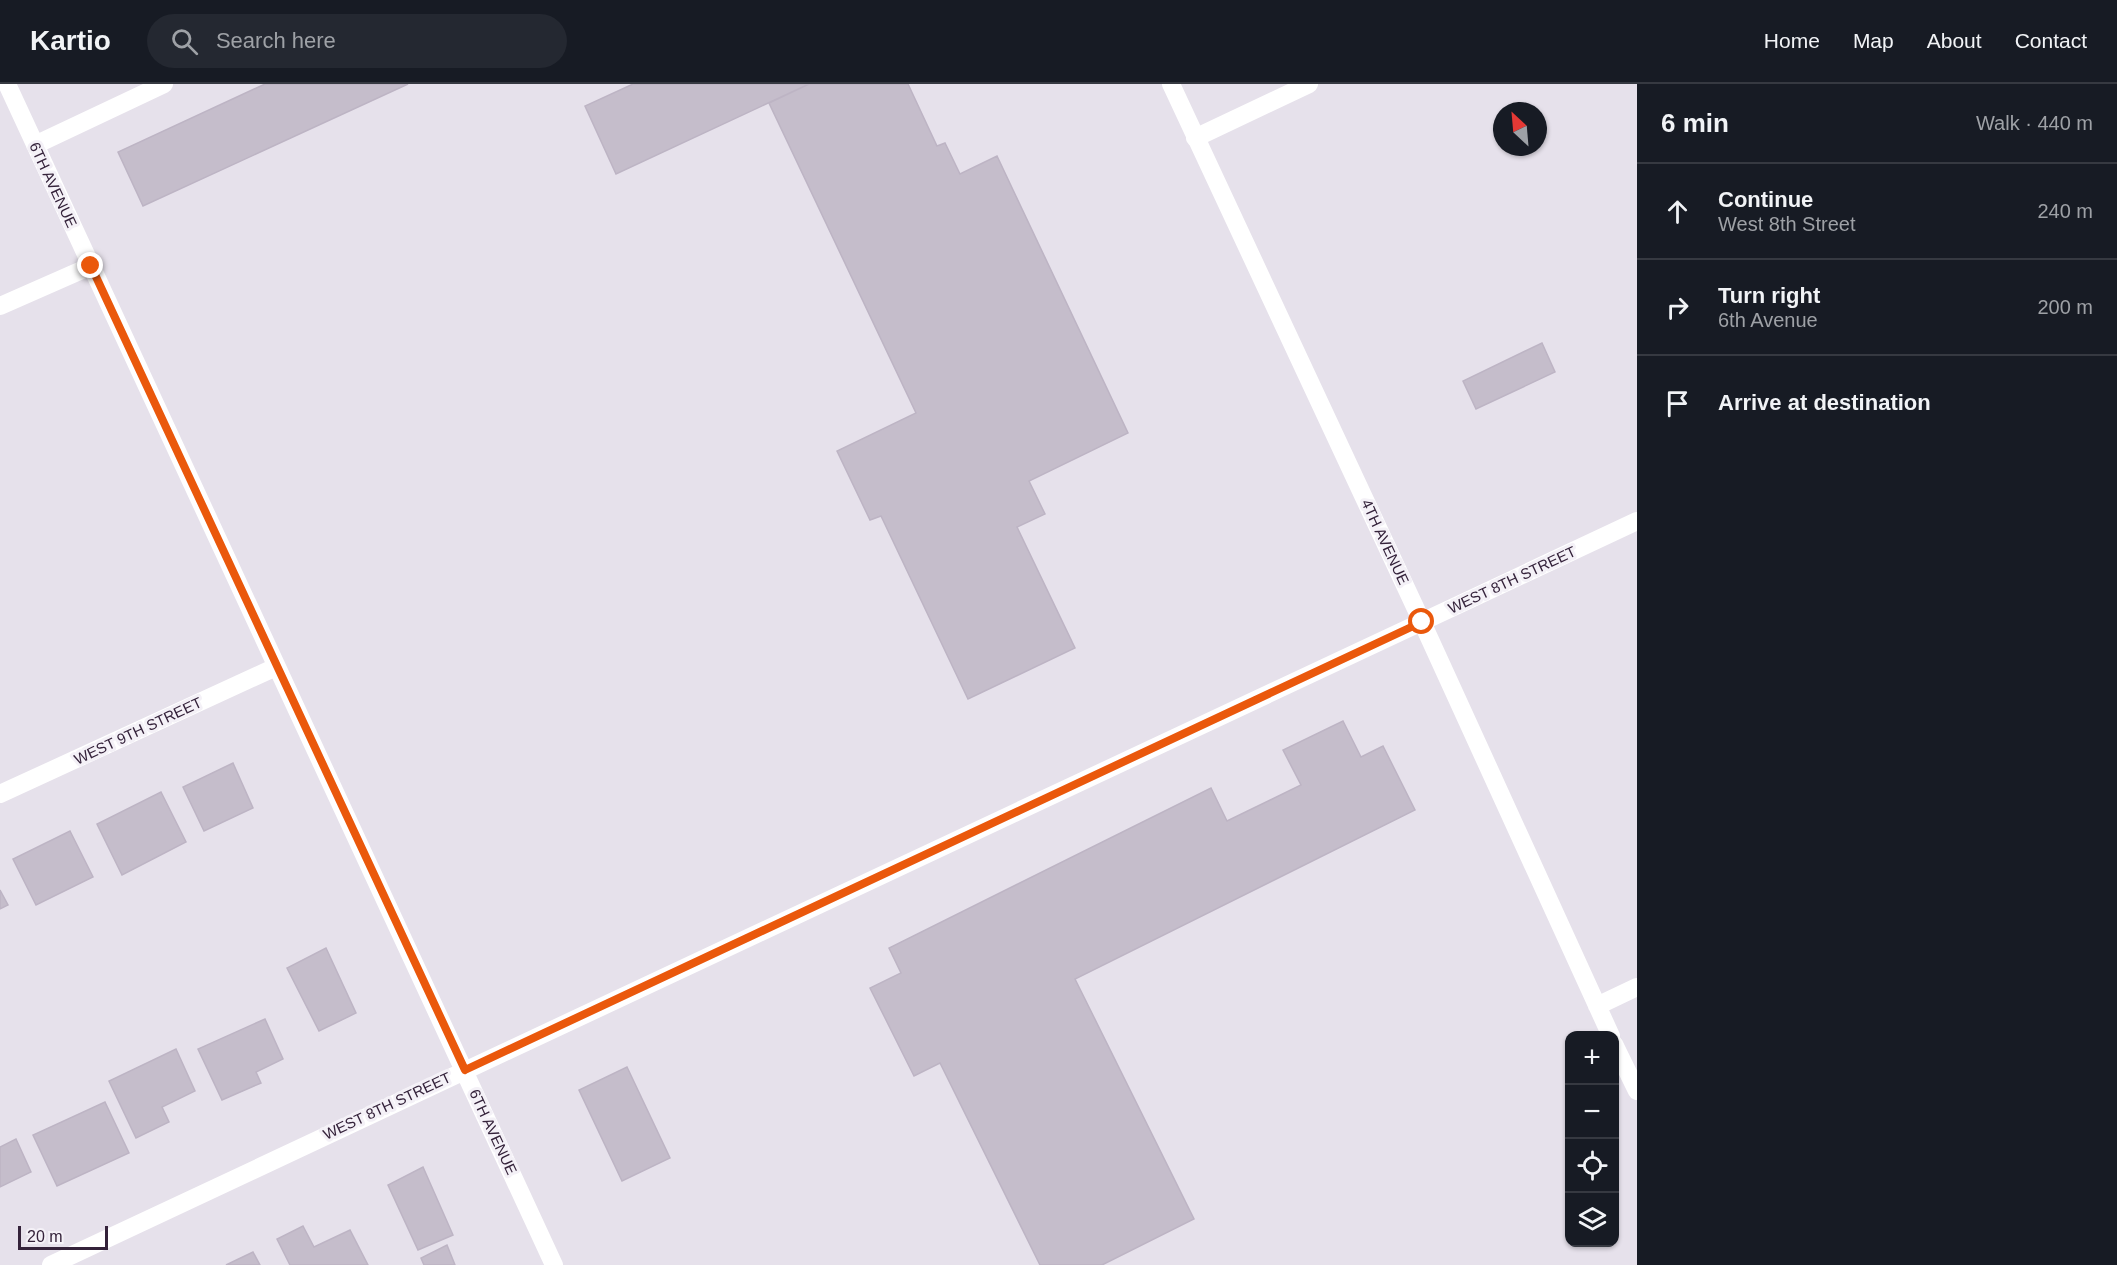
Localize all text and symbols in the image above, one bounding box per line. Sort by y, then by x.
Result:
search box [147,14,567,68]
text: Kartio [30,25,111,56]
icon: search [168,25,201,58]
text: Search here [216,28,336,53]
text: Home [1764,29,1820,52]
text: Map [1853,29,1894,52]
text: About [1927,29,1982,52]
text: Contact [2015,29,2087,52]
north arrow [1493,102,1547,156]
text: 6 min [1661,108,1729,138]
text: Walk · 440 m [1976,112,2093,134]
street label: 6TH AVENUE [26,139,81,230]
text: Continue [1718,187,1813,212]
icon: ahead [1661,195,1694,228]
text: 240 m [2037,200,2093,222]
text: West 8th Street [1718,213,1855,235]
route end [77,252,103,278]
text: Turn right [1718,283,1820,308]
icon: right [1661,291,1694,324]
text: 200 m [2037,296,2093,318]
text: 6th Avenue [1718,309,1818,331]
icon: arrive [1661,387,1694,420]
text: Arrive at destination [1718,390,1931,415]
street label: 4TH AVENUE [1358,496,1413,587]
street label: WEST 8TH STREET [1445,542,1578,617]
route start [1408,608,1434,634]
street label: WEST 9TH STREET [71,693,204,768]
map controls [1565,1031,1619,1247]
button: + [1565,1031,1619,1085]
street label: WEST 8TH STREET [320,1068,453,1143]
button: − [1565,1085,1619,1139]
street label: 6TH AVENUE [466,1086,521,1177]
button: locate [1565,1139,1619,1193]
button: layers [1565,1193,1619,1247]
scale bar [18,1223,108,1250]
text: 20 m [27,1228,63,1245]

